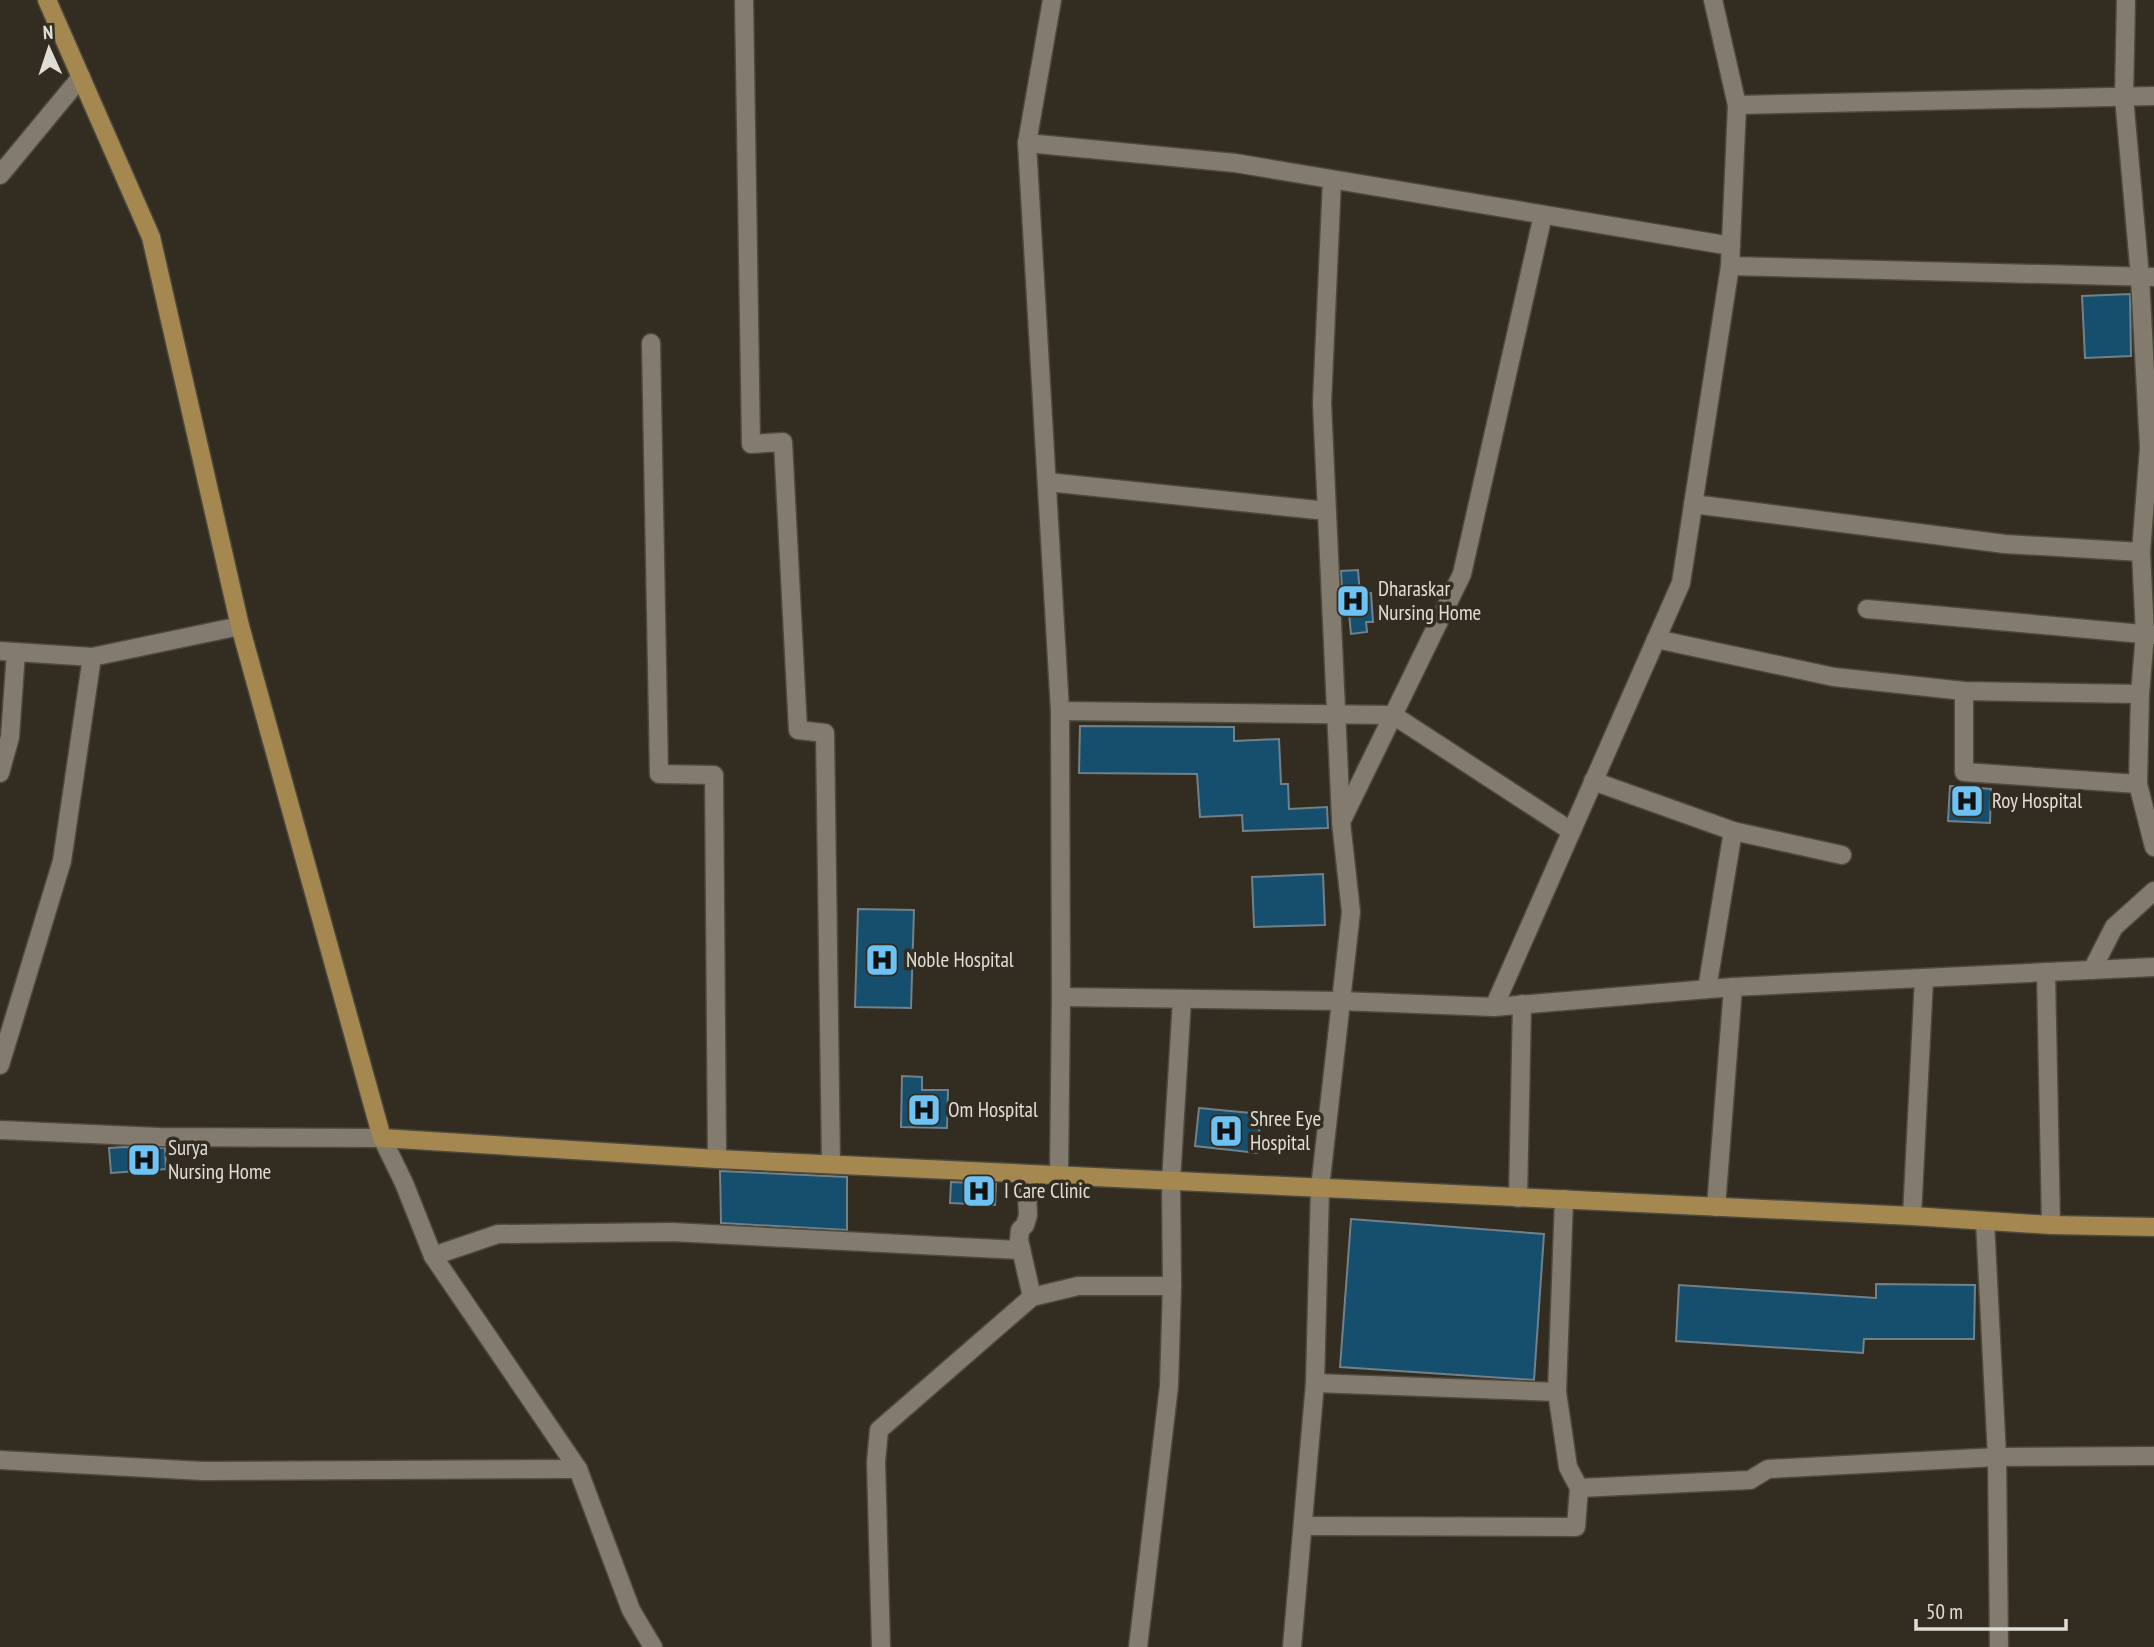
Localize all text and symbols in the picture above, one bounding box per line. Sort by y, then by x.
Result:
north arrow [14,14,84,84]
text: N [42,20,54,44]
place label: Dharaskar Nursing Home [1378,575,1481,626]
hospital icon: Dharaskar Nursing Home [1334,582,1372,620]
hospital icon: Roy Hospital [1948,782,1986,820]
place label: Roy Hospital [1992,787,2082,814]
hospital icon: Noble Hospital [863,941,901,979]
place label: Noble Hospital [906,946,1014,973]
hospital icon: Om Hospital [905,1091,943,1129]
place label: Om Hospital [948,1096,1038,1123]
place label: Shree Eye Hospital [1250,1105,1321,1156]
hospital icon: Shree Eye Hospital [1207,1112,1245,1150]
place label: Surya Nursing Home [168,1134,271,1185]
hospital icon: Surya Nursing Home [125,1141,163,1179]
hospital icon: I Care Clinic [960,1172,998,1210]
place label: I Care Clinic [1004,1177,1091,1204]
scale bar [1916,1588,2066,1632]
text: 50 m [1926,1598,1963,1625]

